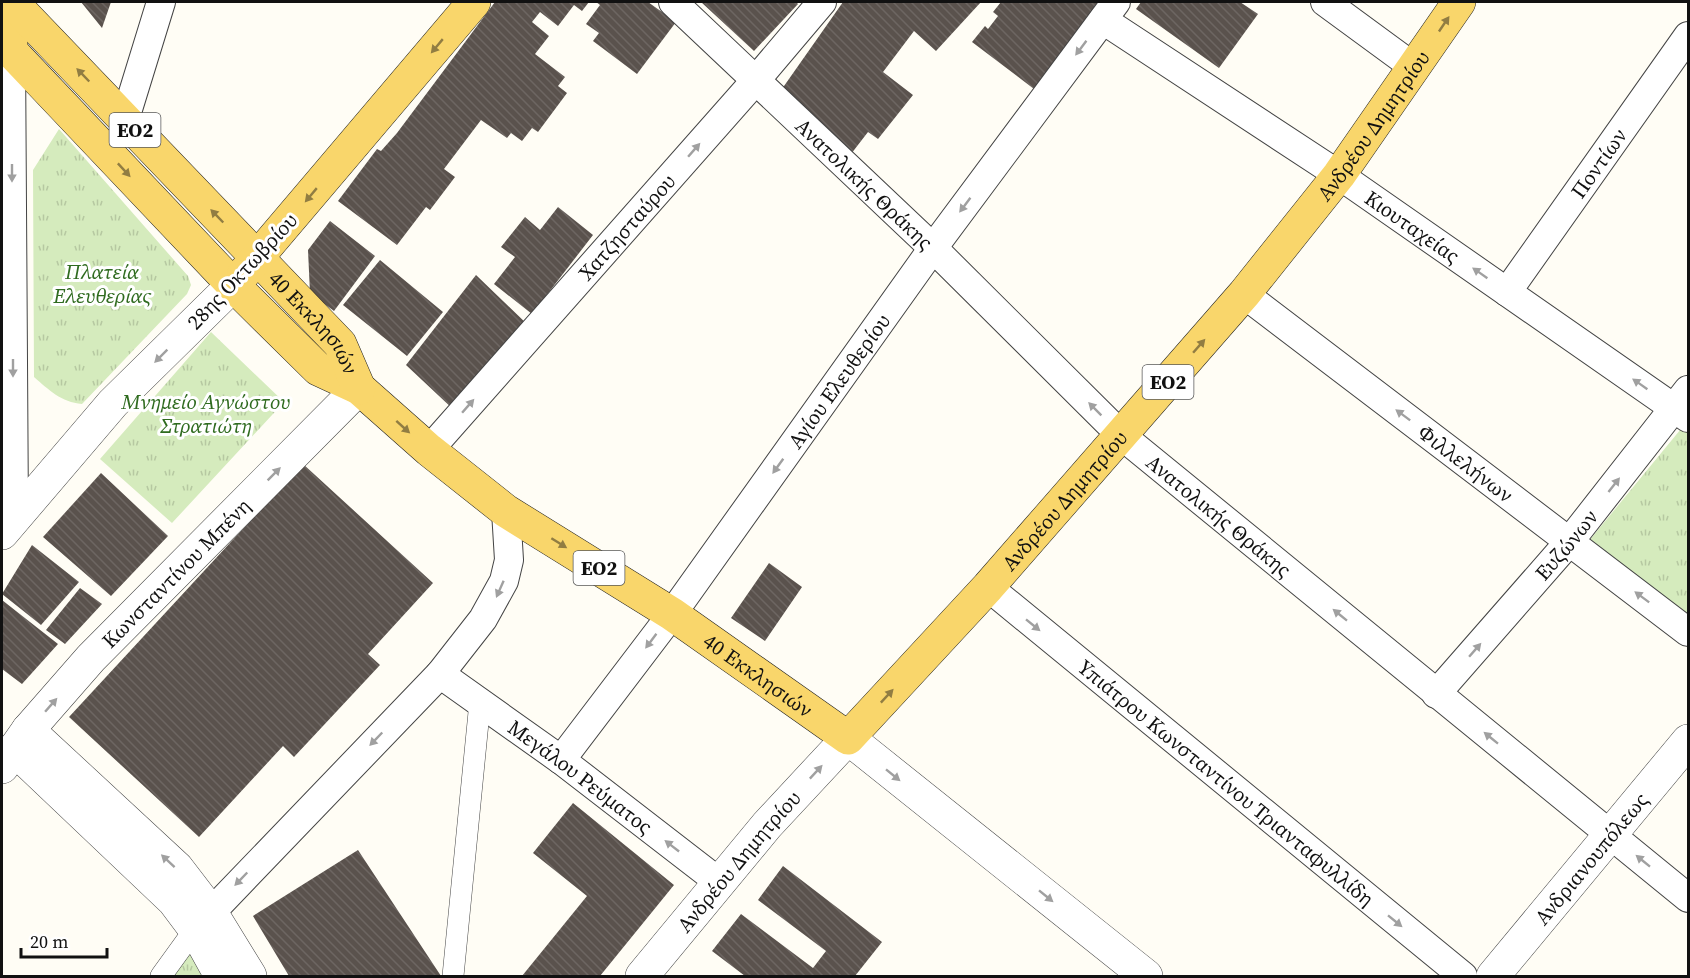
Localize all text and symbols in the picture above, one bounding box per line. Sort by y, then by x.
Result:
one-way arrow [1438,17,1450,33]
one-way arrow [430,38,443,54]
one-way arrow [1075,40,1087,56]
street label: Ανδρέου Δημητρίου [1310,44,1436,207]
one-way arrow [76,68,90,82]
street label: Ανατολικής Θράκης [790,111,940,256]
road number: ΕΟ2 [110,113,160,147]
street label: Ποντίων [1563,122,1633,204]
one-way arrow [687,143,700,158]
one-way arrow [117,162,130,177]
one-way arrow [7,163,17,182]
street label: Χατζησταύρου [571,167,681,286]
street label: Κιουταχείας [1359,183,1466,270]
one-way arrow [305,187,318,202]
one-way arrow [959,197,971,213]
street label: 28ης Οκτωβρίου [180,206,304,336]
one-way arrow [211,209,225,223]
park label: Πλατεία Ελευθερίας [52,257,151,310]
street label: 40 Εκκλησιών [263,264,366,378]
one-way arrow [1472,268,1488,279]
street label: Αγίου Ελευθερίου [780,307,896,454]
one-way arrow [1192,339,1205,354]
one-way arrow [155,348,169,362]
one-way arrow [8,358,18,377]
road number: ΕΟ2 [1142,365,1194,399]
one-way arrow [1633,378,1649,390]
park label: Μνημείο Αγνώστου Στρατιώτη [120,387,291,440]
one-way arrow [461,399,475,414]
one-way arrow [1088,402,1102,416]
one-way arrow [1395,409,1411,422]
street label: Φιλλελήνων [1412,417,1520,509]
one-way arrow [395,420,410,434]
street label: Ανδρέου Δημητρίου [995,424,1133,577]
street label: Ανατολικής Θράκης [1140,447,1298,583]
one-way arrow [772,458,784,473]
one-way arrow [266,467,280,481]
one-way arrow [1608,477,1621,493]
street label: Κωνσταντίνου Μπένη [95,492,256,654]
street label: Ευζώνων [1528,503,1604,586]
one-way arrow [550,538,567,549]
road number: ΕΟ2 [574,551,624,585]
one-way arrow [495,580,504,598]
one-way arrow [1634,590,1650,603]
one-way arrow [1332,609,1348,622]
one-way arrow [1026,618,1041,630]
street label: 40 Εκκλησιών [698,626,819,724]
one-way arrow [646,633,658,648]
one-way arrow [1468,643,1481,658]
street label: Υπιάτρου Κωνσταντίνου Τριανταφυλλίδη [1072,652,1381,912]
one-way arrow [880,689,894,703]
one-way arrow [44,698,57,713]
street label: Μεγάλου Ρεύματος [502,713,659,840]
one-way arrow [370,731,384,745]
one-way arrow [1484,733,1499,745]
one-way arrow [809,765,823,780]
one-way arrow [886,768,901,780]
street label: Ανδρέου Δημητρίου [670,784,807,938]
street label: Ανδριανουπόλεως [1527,786,1654,931]
one-way arrow [665,840,681,852]
one-way arrow [161,854,175,868]
one-way arrow [1635,854,1651,867]
one-way arrow [235,871,248,886]
one-way arrow [1038,890,1054,903]
one-way arrow [1388,914,1403,927]
scale bar [21,921,106,959]
text: 20 m [30,929,68,954]

